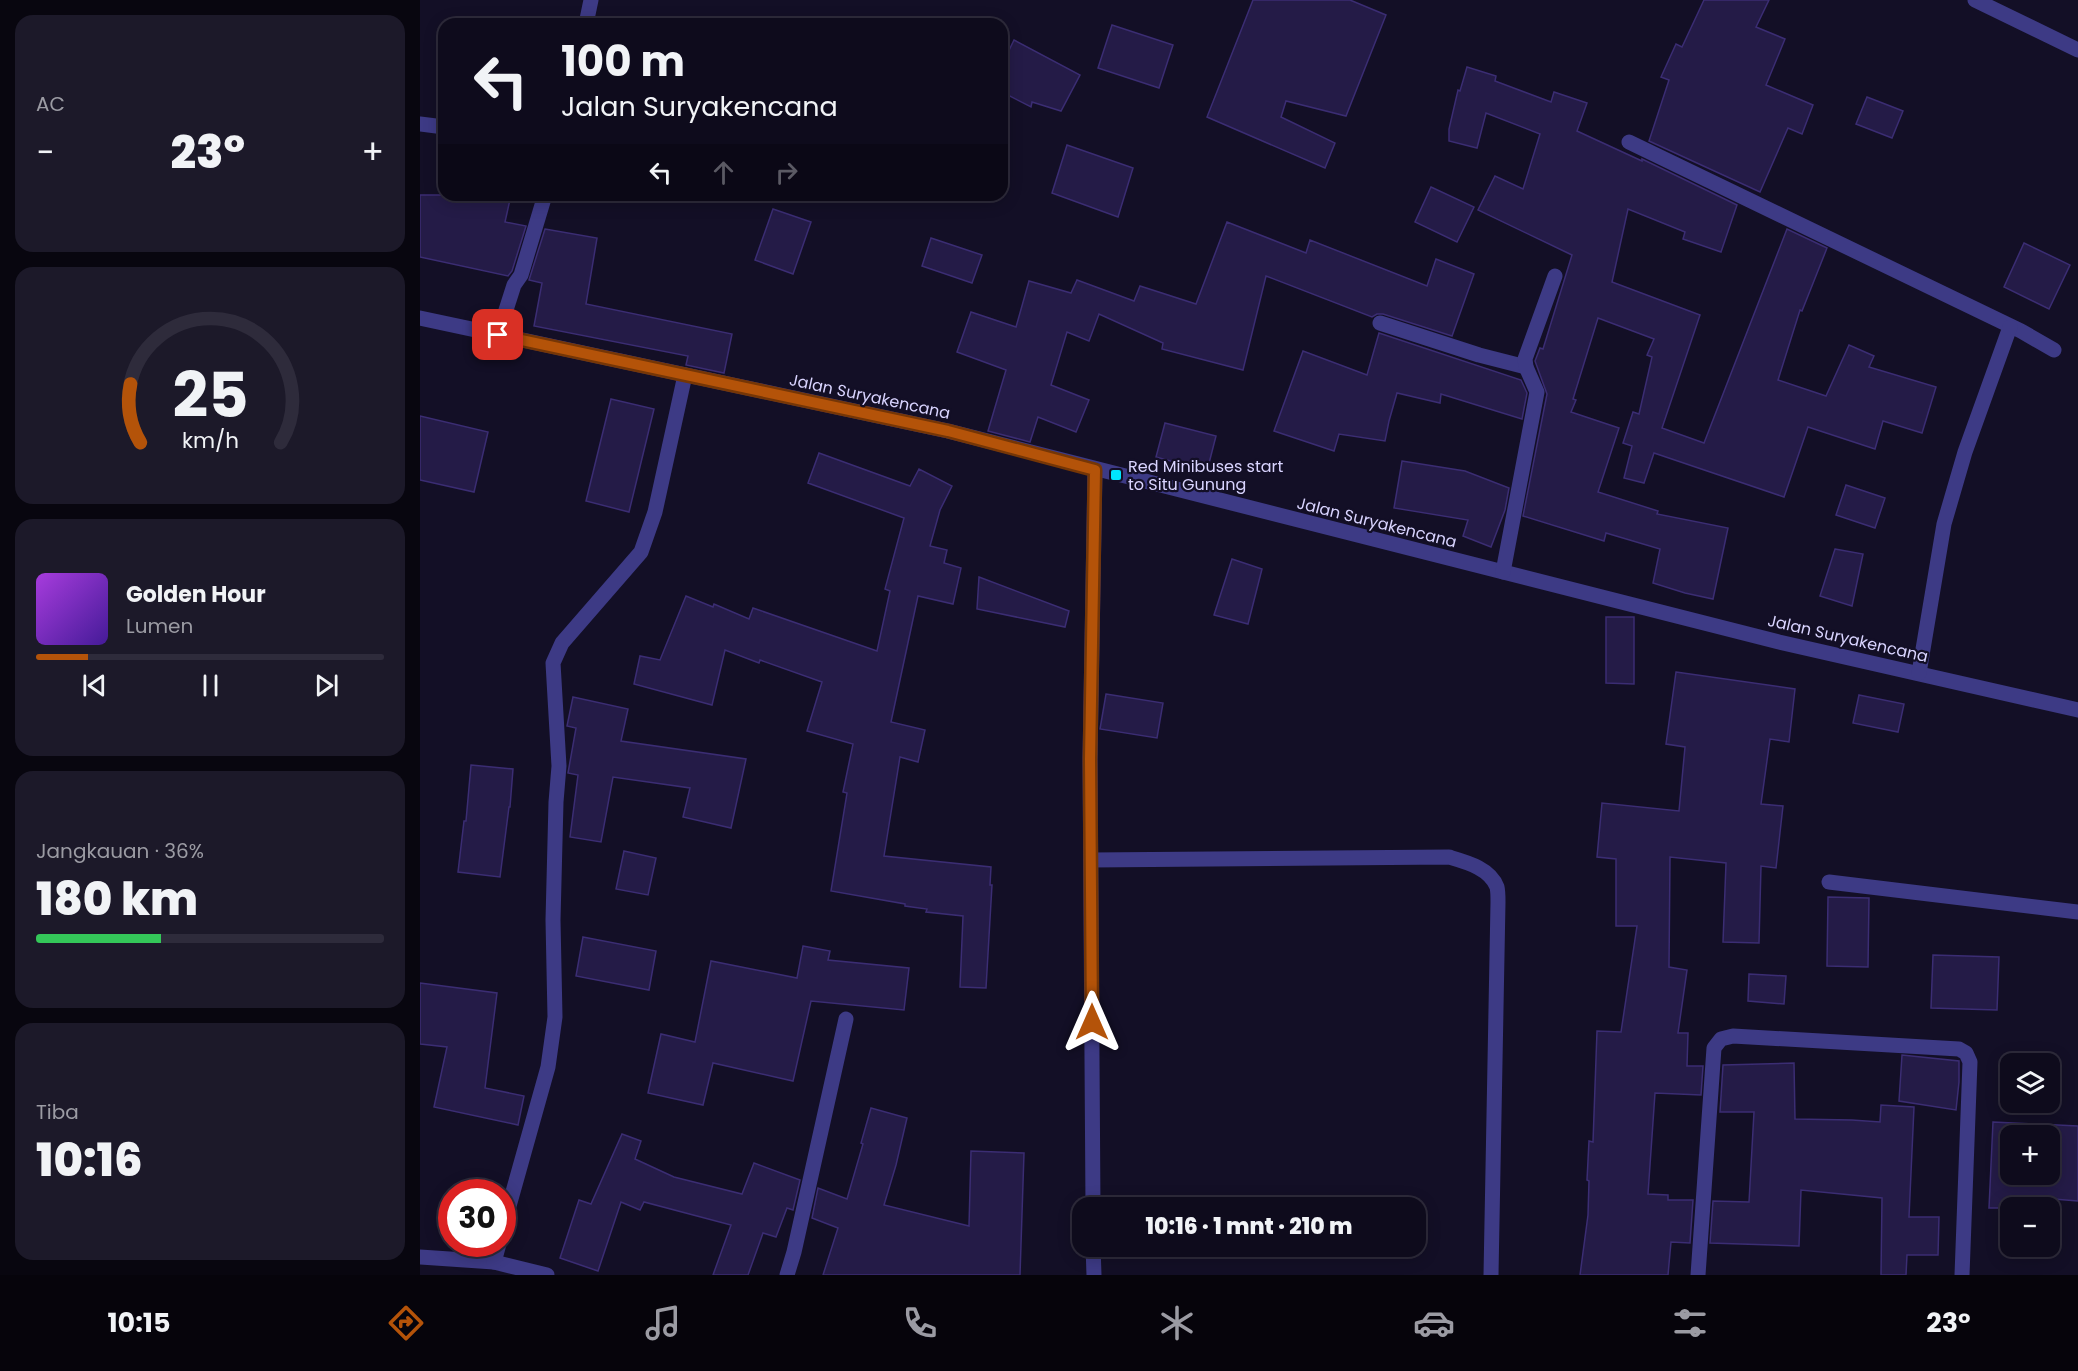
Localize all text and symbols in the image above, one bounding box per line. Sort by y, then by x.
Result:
text: 100 m [561,32,685,91]
icon: left [462,42,540,120]
text: Jalan Suryakencana [561,88,838,125]
text: AC [36,90,65,118]
text: 23° [170,121,245,184]
text: − [36,129,54,176]
text: + [361,129,384,176]
icon: left [644,156,677,189]
icon: ahead [707,156,740,189]
icon: right [770,156,803,189]
pin [472,309,523,360]
icon: arrive [481,318,514,351]
text: 25 [172,351,248,439]
street label: Jalan Suryakencana [787,368,952,425]
text: km/h [181,425,239,456]
place label: Red Minibuses start to Situ Gunung [1128,455,1284,496]
marker: Red Minibuses start to Situ Gunung [1109,468,1123,482]
street label: Jalan Suryakencana [1295,491,1459,553]
text: Golden Hour [126,579,266,610]
street label: Jalan Suryakencana [1765,609,1930,668]
text: Lumen [126,612,193,640]
icon: previous [78,669,111,702]
icon: pause [194,669,227,702]
icon: next [310,669,343,702]
text: Jangkauan · 36% [36,837,204,865]
text: 180 km [36,868,198,931]
position arrow [1060,990,1124,1054]
map controls [2000,1053,2060,1257]
button: layers [2000,1053,2060,1113]
text: Tiba [36,1098,79,1126]
button: + [2000,1125,2060,1185]
text: 10:16 [36,1129,143,1192]
speed limit sign: 30 [438,1179,516,1257]
button: − [2000,1197,2060,1257]
text: 10:16 · 1 mnt · 210 m [1146,1211,1352,1242]
icon: directions [385,1302,427,1344]
icon: music [642,1302,684,1344]
icon: phone [899,1302,941,1344]
icon: climate [1156,1302,1198,1344]
icon: car [1413,1302,1455,1344]
icon: filters [1669,1302,1711,1344]
text: 10:15 [107,1304,171,1341]
text: 23° [1926,1304,1971,1341]

